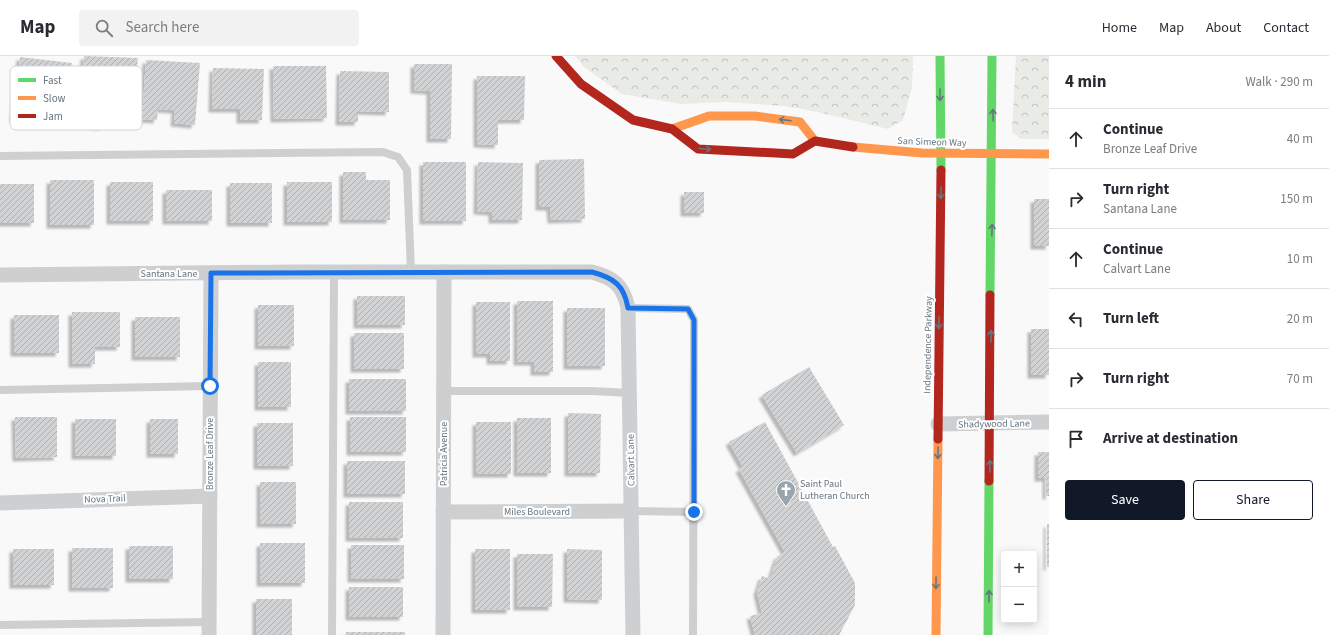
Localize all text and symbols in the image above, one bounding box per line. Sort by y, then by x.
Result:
search box [79,10,359,46]
text: Map [20,14,55,41]
icon: search [93,17,115,39]
text: Search here [125,17,199,38]
text: Home [1102,18,1137,38]
text: Map [1159,18,1184,38]
text: About [1206,18,1241,38]
text: Contact [1263,18,1309,38]
legend [10,66,142,130]
text: 4 min [1065,70,1106,94]
text: Fast [43,73,62,88]
text: Walk · 290 m [1245,73,1313,91]
one-way arrow [936,88,944,101]
text: Slow [43,91,66,106]
text: Jam [43,109,63,124]
one-way arrow [989,109,997,122]
one-way arrow [779,116,792,124]
text: Continue [1103,119,1163,140]
icon: ahead [1065,128,1087,150]
text: 40 m [1287,130,1313,148]
street label: San Simeon Way [897,134,967,150]
text: Bronze Leaf Drive [1103,140,1197,158]
one-way arrow [698,146,711,153]
text: Turn right [1103,179,1169,200]
one-way arrow [937,186,945,199]
icon: right [1065,188,1087,210]
text: 150 m [1280,190,1313,208]
text: Santana Lane [1103,200,1177,218]
one-way arrow [988,224,996,237]
text: Continue [1103,239,1163,260]
icon: ahead [1065,248,1087,270]
text: 10 m [1287,250,1313,268]
text: Calvart Lane [1103,260,1171,278]
street label: Santana Lane [141,267,197,281]
street label: Independence Parkway [920,296,936,394]
icon: left [1065,308,1087,330]
text: Turn left [1103,308,1159,329]
text: 20 m [1287,310,1313,328]
one-way arrow [935,316,943,329]
one-way arrow [987,330,995,343]
icon: right [1065,368,1087,390]
text: Turn right [1103,368,1169,389]
text: 70 m [1287,370,1313,388]
route start [201,377,219,395]
street label: Shadywood Lane [958,416,1030,432]
street label: Bronze Leaf Drive [203,418,217,490]
street label: Patricia Avenue [437,422,451,486]
icon: arrive [1065,428,1087,450]
text: Arrive at destination [1103,428,1238,449]
street label: Calvart Lane [624,434,638,486]
one-way arrow [934,446,942,459]
one-way arrow [986,460,994,473]
place label: Saint Paul Lutheran Church [800,477,870,503]
church icon: Saint Paul Lutheran Church [775,479,797,507]
button: Save [1065,480,1185,520]
button: Share [1193,480,1313,520]
street label: Nova Trail [84,491,126,507]
route end [685,503,703,521]
street label: Miles Boulevard [504,505,570,519]
map controls [1001,551,1037,623]
button: + [1001,551,1037,587]
one-way arrow [932,576,940,589]
button: − [1001,587,1037,623]
one-way arrow [985,590,993,603]

